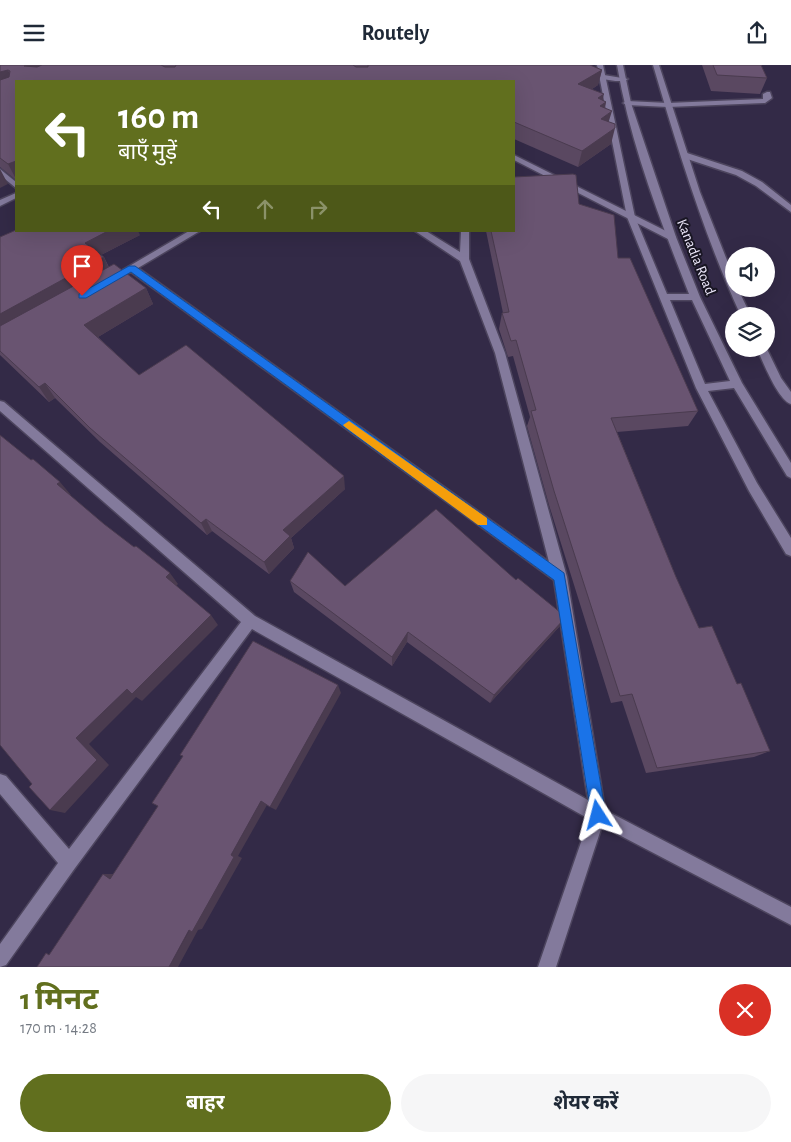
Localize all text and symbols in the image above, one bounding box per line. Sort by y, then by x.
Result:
icon: menu [20,19,48,47]
icon: share [743,19,771,47]
text: Routely [362,22,429,44]
icon: left [35,100,100,165]
text: 160 m [118,100,199,135]
text: बाएँ मुड़ें [118,141,177,163]
icon: left [198,195,226,223]
icon: ahead [251,195,279,223]
icon: right [304,195,332,223]
street label: Kanadia Road [674,217,718,297]
pin [61,245,103,296]
map controls [725,247,775,357]
button: sound [725,247,775,297]
icon: arrive [68,252,96,280]
button: layers [725,307,775,357]
position arrow [571,788,623,840]
button: close [719,984,771,1036]
text: 1 मिनट [20,985,98,1015]
text: 170 m · 14:28 [20,1020,97,1036]
button: बाहर [20,1074,391,1132]
button: शेयर करें [401,1074,771,1132]

